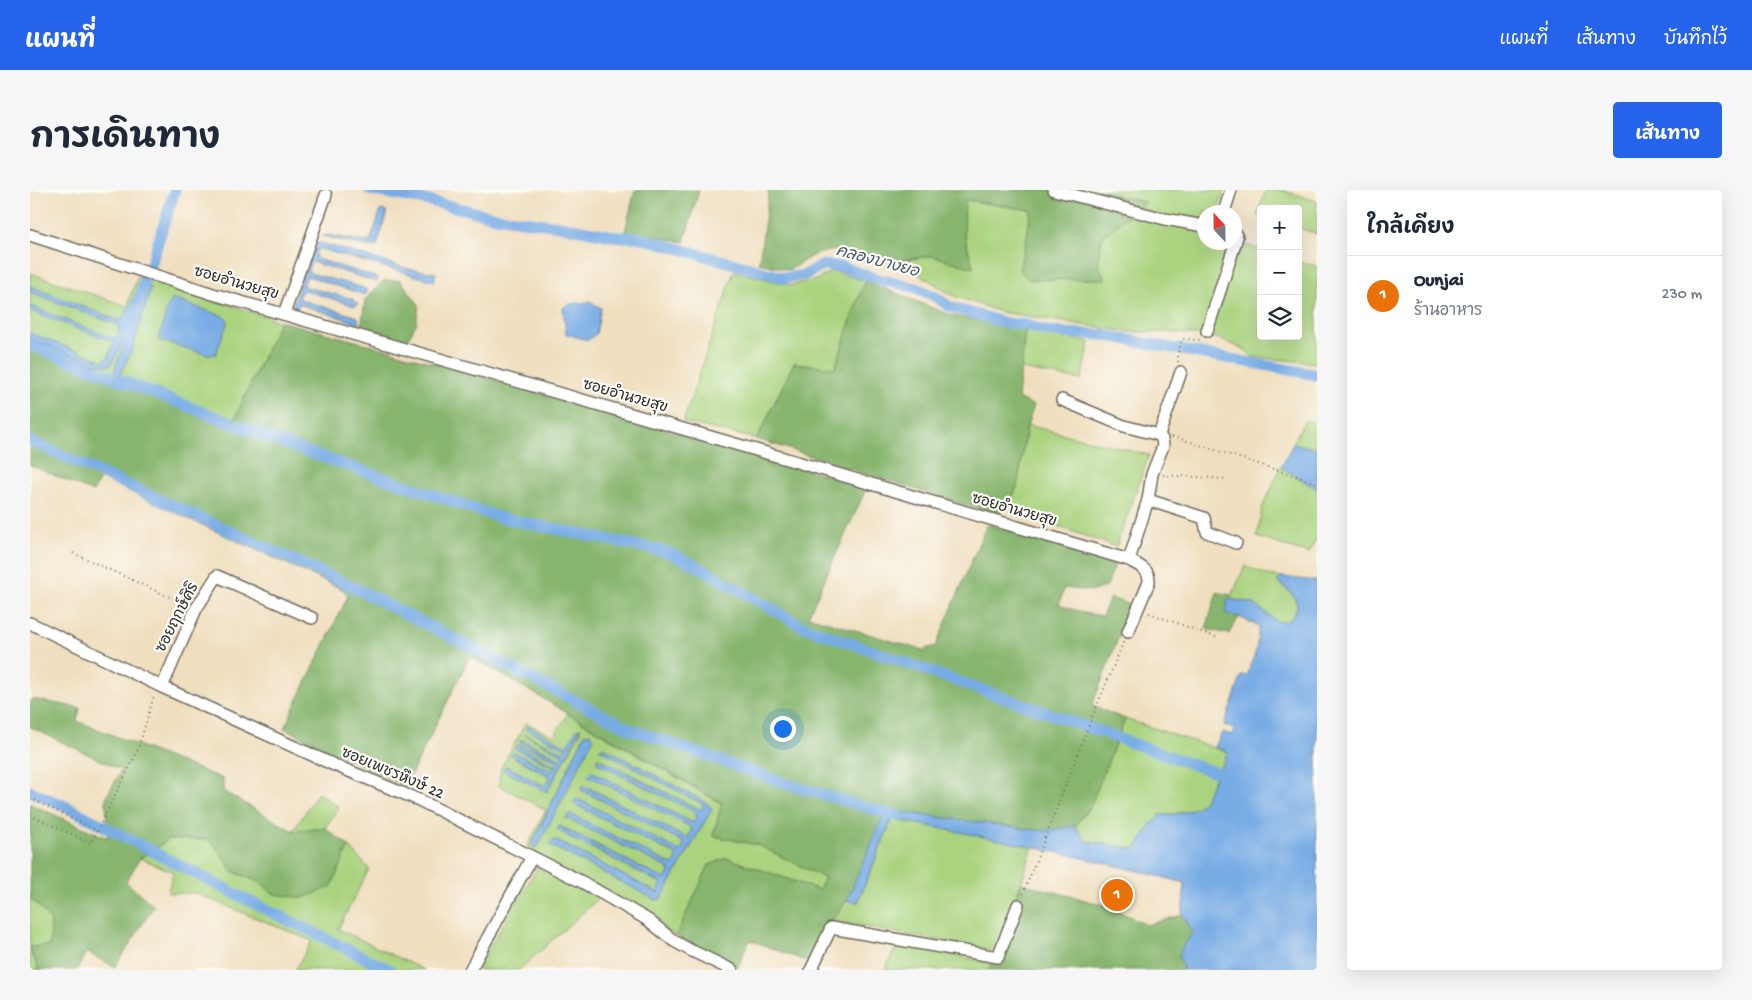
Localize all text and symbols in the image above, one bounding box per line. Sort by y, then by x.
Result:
text: แผนที่ [25,28,95,57]
text: แผนที่ [1500,30,1548,51]
text: เส้นทาง [1576,30,1636,51]
text: บันทึกไว้ [1664,30,1727,51]
button: เส้นทาง [1613,102,1722,158]
text: การเดินทาง [30,120,220,161]
north arrow [1197,205,1242,250]
map controls [1257,205,1302,340]
button: + [1257,205,1302,250]
text: ใกล้เคียง [1367,217,1454,242]
water label: คลองบางยอ [833,243,922,284]
button: − [1257,250,1302,295]
street label: ซอยอำนวยสุข [191,261,281,305]
text: Ounjai [1414,270,1464,293]
text: 1 [1380,286,1386,305]
text: 230 m [1662,286,1702,305]
button: layers [1257,295,1302,340]
text: ร้านอาหาร [1414,303,1483,322]
street label: ซอยอำนวยสุข [580,374,670,418]
street label: ซอยอำนวยสุข [969,488,1059,532]
street label: ซอยฤกษ์ศิริ [150,579,203,656]
your location [770,716,796,742]
street label: ซอยเพชรหึงษ์ 22 [338,742,447,804]
pin: 1 [1101,876,1133,914]

